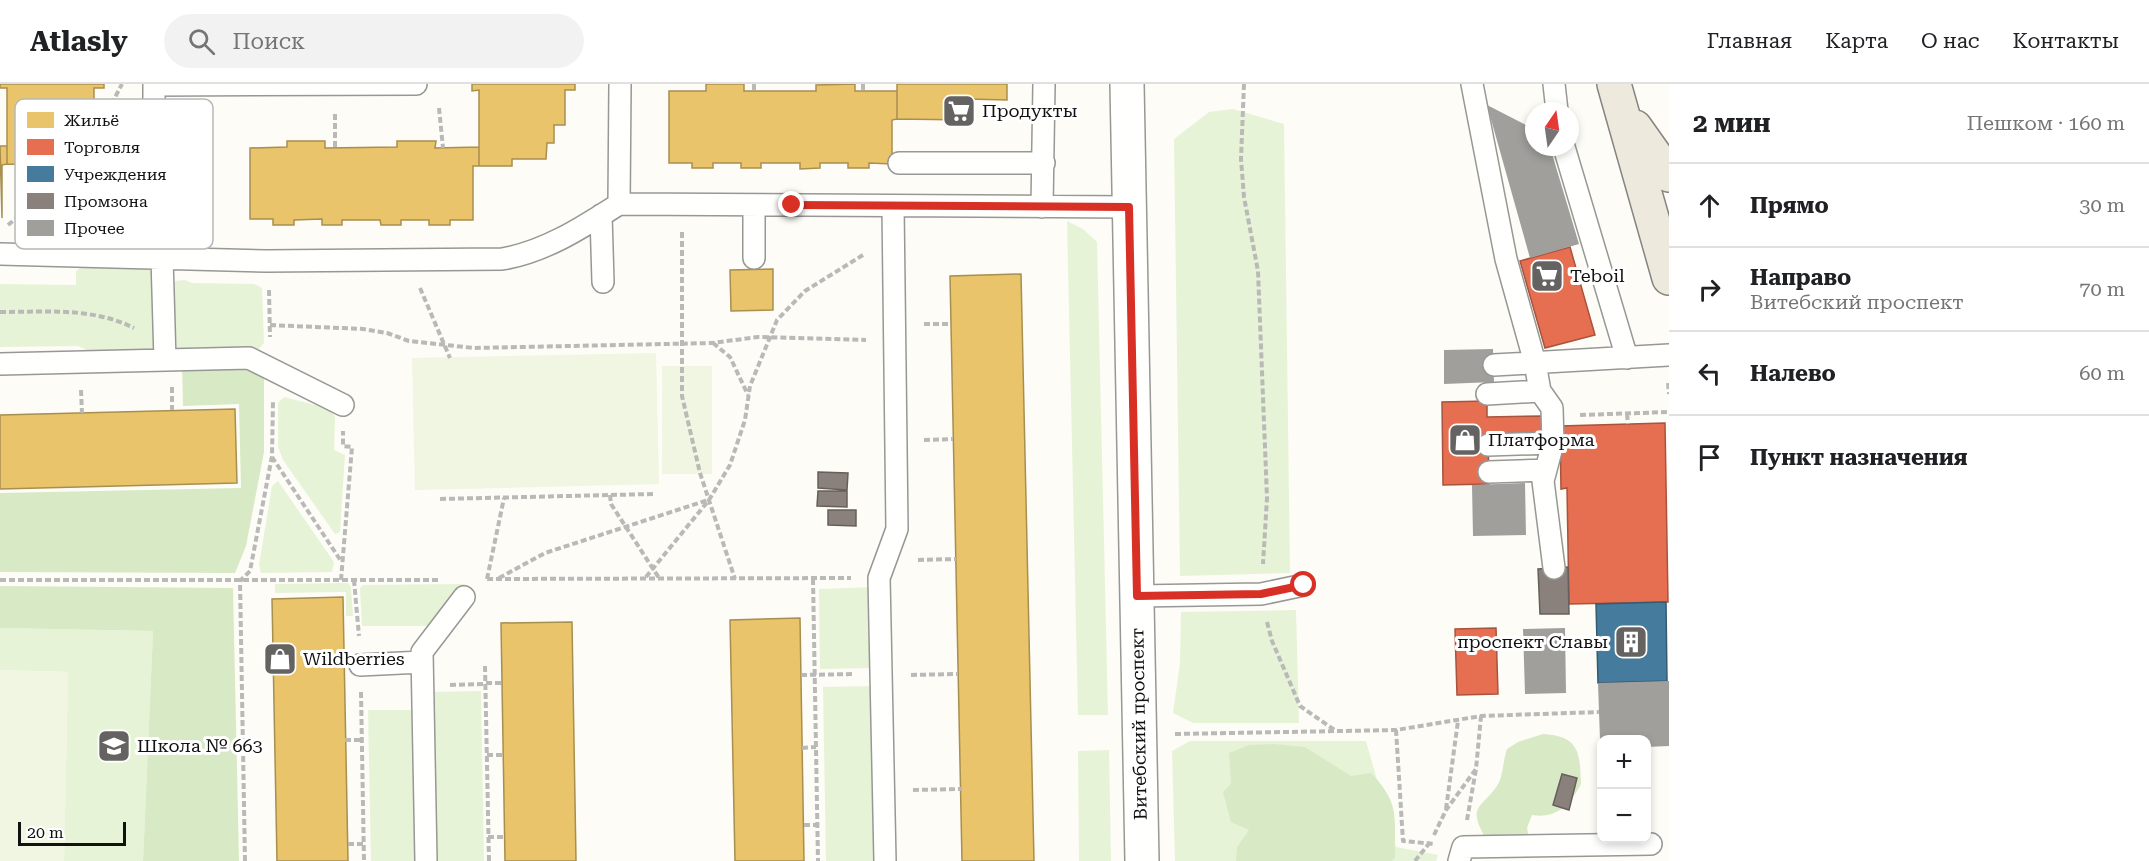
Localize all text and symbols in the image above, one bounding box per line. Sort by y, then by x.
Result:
search box [164,14,584,68]
text: Atlasly [30,25,128,58]
icon: search [185,25,218,58]
text: Поиск [233,29,305,54]
text: Главная [1707,29,1792,53]
text: Карта [1825,29,1888,53]
text: О нас [1921,29,1980,53]
text: Контакты [2013,29,2119,53]
supermarket icon: Продукты [941,93,977,129]
legend [15,99,213,249]
place label: Продукты [982,100,1078,121]
north arrow [1525,102,1579,156]
text: 2 мин [1693,108,1771,138]
text: Жильё [64,111,119,130]
text: Пешком · 160 m [1967,111,2125,135]
text: Торговля [64,138,140,157]
text: Учреждения [64,165,167,184]
icon: ahead [1693,189,1726,222]
route end [778,191,804,217]
text: Промзона [64,192,148,211]
text: Прямо [1750,193,1829,218]
text: 30 m [2079,193,2125,217]
text: Прочее [64,219,125,238]
supermarket icon: Teboil [1529,258,1565,294]
place label: Teboil [1570,265,1625,286]
text: Направо [1750,265,1851,290]
icon: right [1693,273,1726,306]
text: 70 m [2079,277,2125,301]
text: Витебский проспект [1750,290,1964,314]
icon: left [1693,357,1726,390]
text: Налево [1750,361,1836,386]
text: 60 m [2079,361,2125,385]
shop icon: Платформа [1447,422,1483,458]
place label: Платформа [1488,429,1595,450]
icon: arrive [1693,441,1726,474]
text: Пункт назначения [1750,445,1968,470]
route start [1290,571,1316,597]
building icon: проспект Славы [1613,624,1649,660]
street label: Витебский проспект [1126,628,1151,820]
place label: проспект Славы [1457,631,1608,652]
shop icon: Wildberries [262,641,298,677]
place label: Wildberries [303,648,405,669]
school or university icon: Школа № 663 [96,728,132,764]
place label: Школа № 663 [137,735,263,756]
map controls [1597,735,1651,843]
button: + [1597,735,1651,789]
button: − [1597,789,1651,843]
scale bar [18,819,126,846]
text: 20 m [27,823,64,842]

